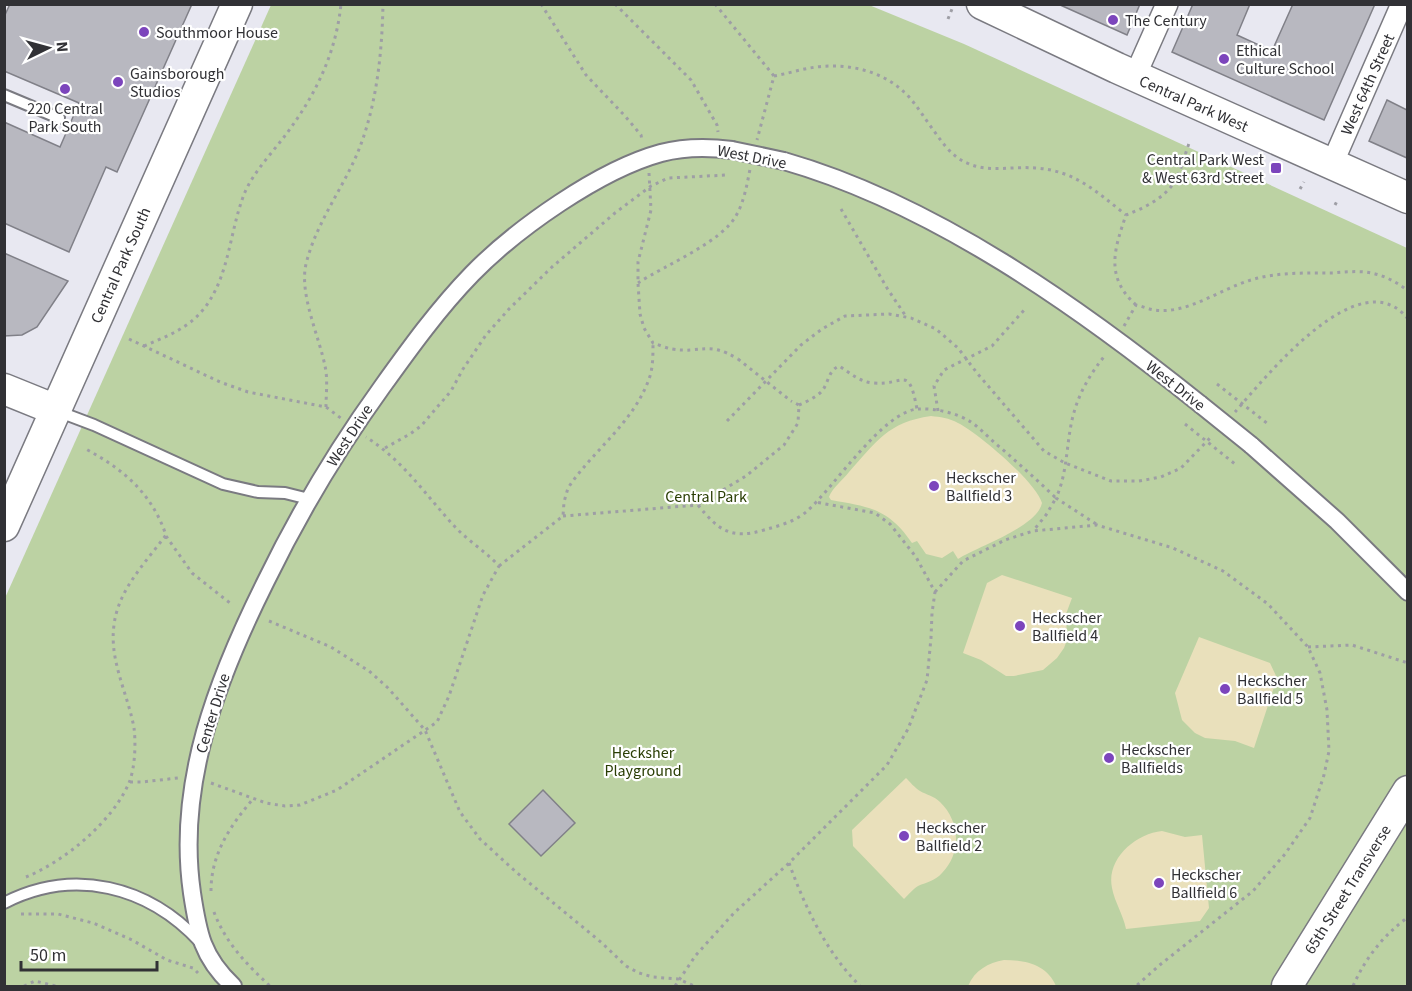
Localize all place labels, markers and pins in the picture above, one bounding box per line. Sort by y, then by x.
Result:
place label: The Century [1125,10,1207,32]
marker: The Century [1106,13,1120,27]
place label: Southmoor House [156,22,278,44]
marker: Southmoor House [137,25,151,39]
place label: Ethical Culture School [1236,40,1334,80]
marker: Ethical Culture School [1217,52,1231,66]
place label: Gainsborough Studios [130,63,224,103]
marker: Gainsborough Studios [111,75,125,89]
marker: 220 Central Park South [58,82,72,96]
place label: 220 Central Park South [27,98,103,138]
place label: Central Park West & West 63rd Street [1142,149,1265,189]
marker: Central Park West & West 63rd Street [1269,161,1283,175]
place label: Heckscher Ballfield 3 [946,467,1016,507]
marker: Heckscher Ballfield 3 [927,479,941,493]
place label: Heckscher Ballfield 4 [1032,607,1102,647]
marker: Heckscher Ballfield 4 [1013,619,1027,633]
place label: Heckscher Ballfield 5 [1237,670,1307,710]
marker: Heckscher Ballfield 5 [1218,682,1232,696]
place label: Heckscher Ballfields [1121,739,1191,779]
marker: Heckscher Ballfields [1102,751,1116,765]
place label: Heckscher Ballfield 2 [916,817,986,857]
marker: Heckscher Ballfield 2 [897,829,911,843]
place label: Heckscher Ballfield 6 [1171,864,1241,904]
marker: Heckscher Ballfield 6 [1152,876,1166,890]

